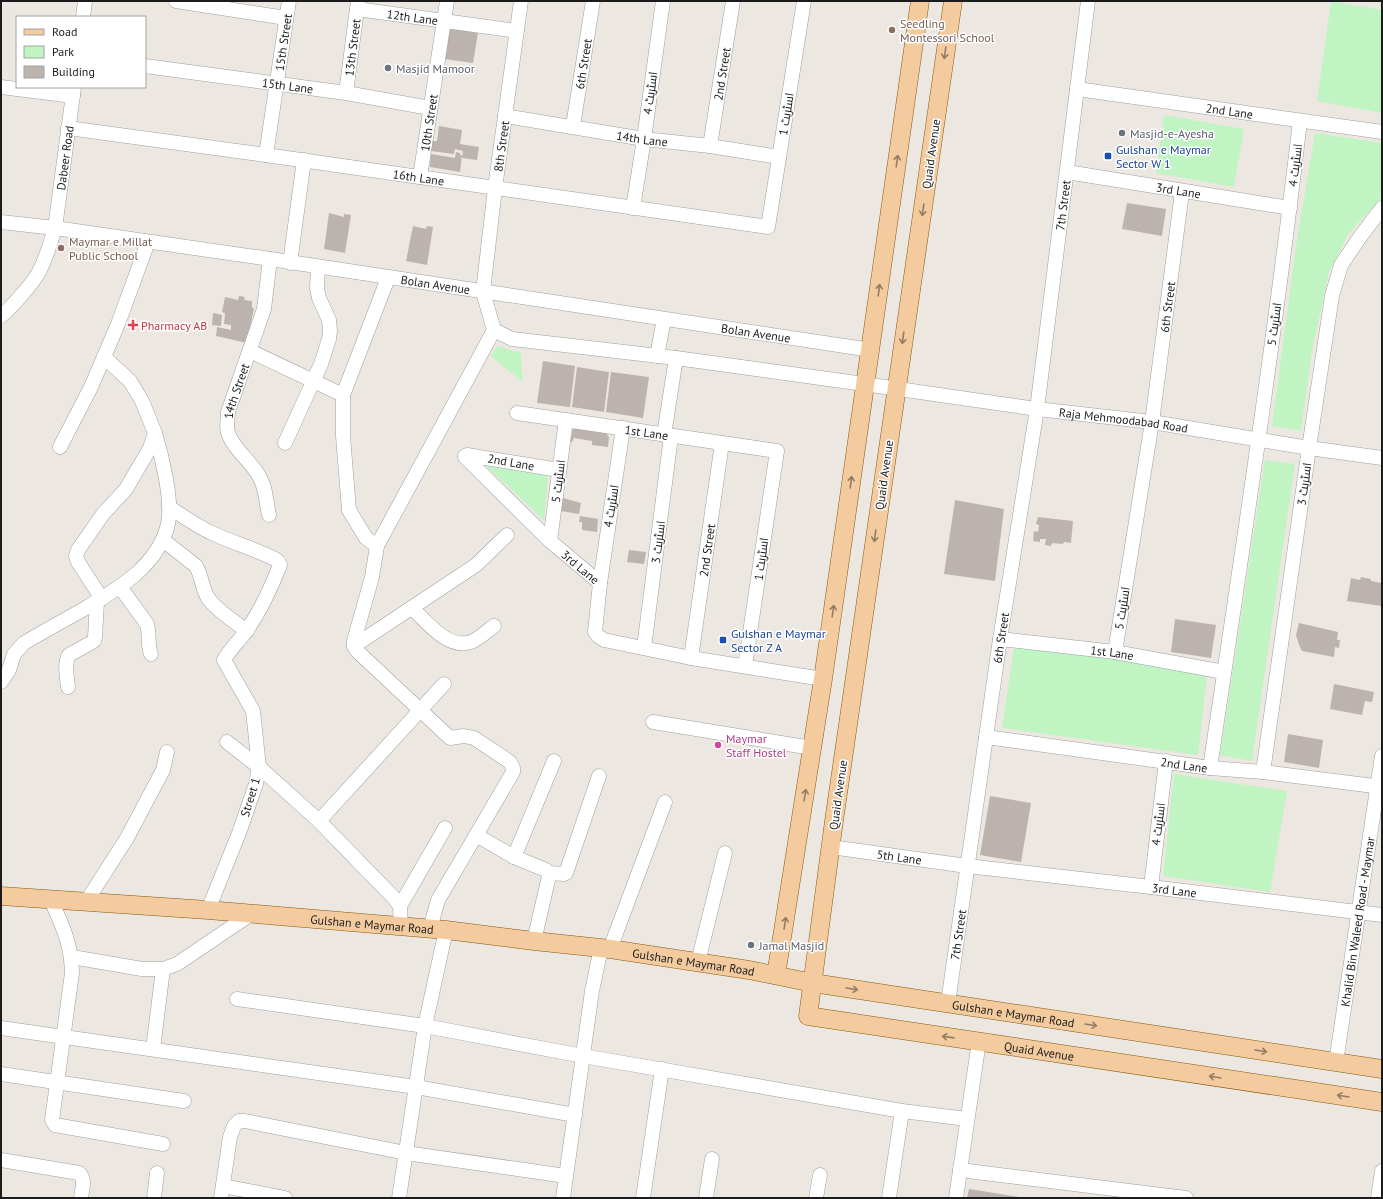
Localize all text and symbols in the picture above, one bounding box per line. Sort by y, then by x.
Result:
street label: 12th Lane [386,6,439,28]
street label: 15th Street [271,13,295,72]
legend [16,16,146,88]
place label: Seedling Montessori School [900,16,995,45]
street label: 13th Street [341,18,363,77]
text: Road [52,24,77,39]
marker: Seedling Montessori School [887,25,897,35]
street label: 6th Street [572,37,594,90]
text: Park [52,44,74,59]
street label: 2nd Street [710,46,733,102]
one-way arrow [941,47,949,60]
place label: Masjid Mamoor [396,61,475,76]
marker: Masjid Mamoor [383,63,393,73]
text: Building [52,64,95,79]
street label: اسٹریٹ 4 [640,71,660,115]
street label: 15th Lane [261,74,314,96]
street label: اسٹریٹ 1 [775,92,797,136]
street label: 10th Street [417,93,440,152]
street label: 2nd Lane [1205,100,1254,121]
street label: Quaid Avenue [919,118,943,190]
street label: 8th Street [490,120,512,172]
street label: Dabeer Road [53,125,76,191]
place label: Masjid-e-Ayesha [1130,126,1214,141]
street label: 14th Lane [615,127,669,149]
marker: Masjid-e-Ayesha [1117,128,1127,138]
place label: Gulshan e Maymar Sector W 1 [1116,142,1211,171]
street label: اسٹریٹ 4 [1285,143,1305,187]
marker: Gulshan e Maymar Sector W 1 [1103,151,1113,161]
one-way arrow [893,155,901,168]
street label: 16th Lane [392,166,445,188]
street label: 7th Street [1052,179,1073,231]
street label: 3rd Lane [1155,179,1202,201]
one-way arrow [918,203,926,216]
place label: Maymar e Millat Public School [69,234,152,263]
marker: Maymar e Millat Public School [56,243,66,253]
street label: Bolan Avenue [400,271,471,297]
street label: 6th Street [1156,281,1178,333]
one-way arrow [875,284,883,297]
street label: اسٹریٹ 5 [1264,302,1284,346]
place label: Pharmacy AB [141,318,207,333]
marker: Pharmacy AB [128,320,138,330]
street label: Bolan Avenue [720,320,792,345]
one-way arrow [899,331,907,344]
street label: 14th Street [220,361,252,419]
street label: Raja Mehmoodabad Road [1058,404,1189,435]
street label: 1st Lane [624,421,669,443]
street label: Quaid Avenue [872,439,896,511]
street label: 2nd Lane [486,451,536,473]
street label: اسٹریٹ 5 [548,459,568,503]
street label: اسٹریٹ 3 [1294,462,1314,506]
one-way arrow [847,476,855,489]
street label: اسٹریٹ 4 [600,484,622,528]
street label: اسٹریٹ 3 [648,520,668,564]
street label: 2nd Street [695,523,718,578]
one-way arrow [871,529,879,542]
street label: اسٹریٹ 1 [751,537,771,581]
street label: 3rd Lane [559,547,603,587]
street label: اسٹریٹ 5 [1111,586,1133,630]
one-way arrow [829,605,837,618]
street label: 6th Street [989,611,1012,664]
place label: Gulshan e Maymar Sector Z A [731,626,826,655]
marker: Gulshan e Maymar Sector Z A [718,635,728,645]
street label: 1st Lane [1090,642,1135,663]
place label: Maymar Staff Hostel [726,731,787,760]
marker: Maymar Staff Hostel [713,740,723,750]
street label: 2nd Lane [1160,754,1209,775]
street label: Quaid Avenue [826,759,850,831]
street label: Street 1 [237,775,263,819]
one-way arrow [801,789,809,802]
street label: اسٹریٹ 4 [1148,802,1168,846]
street label: Khalid Bin Waleed Road - Maymar [1337,835,1377,1008]
street label: 5th Lane [876,846,923,867]
street label: 3rd Lane [1151,880,1198,900]
street label: 7th Street [947,908,969,961]
street label: Gulshan e Maymar Road [310,911,434,936]
one-way arrow [781,917,789,930]
place label: Jamal Masjid [758,938,824,953]
marker: Jamal Masjid [746,940,756,950]
street label: Gulshan e Maymar Road [631,945,756,979]
one-way arrow [845,985,858,993]
street label: Gulshan e Maymar Road [951,997,1076,1030]
one-way arrow [1084,1021,1097,1029]
one-way arrow [942,1033,955,1041]
street label: Quaid Avenue [1003,1038,1075,1063]
one-way arrow [1254,1047,1267,1055]
one-way arrow [1209,1073,1222,1081]
one-way arrow [1337,1092,1350,1100]

